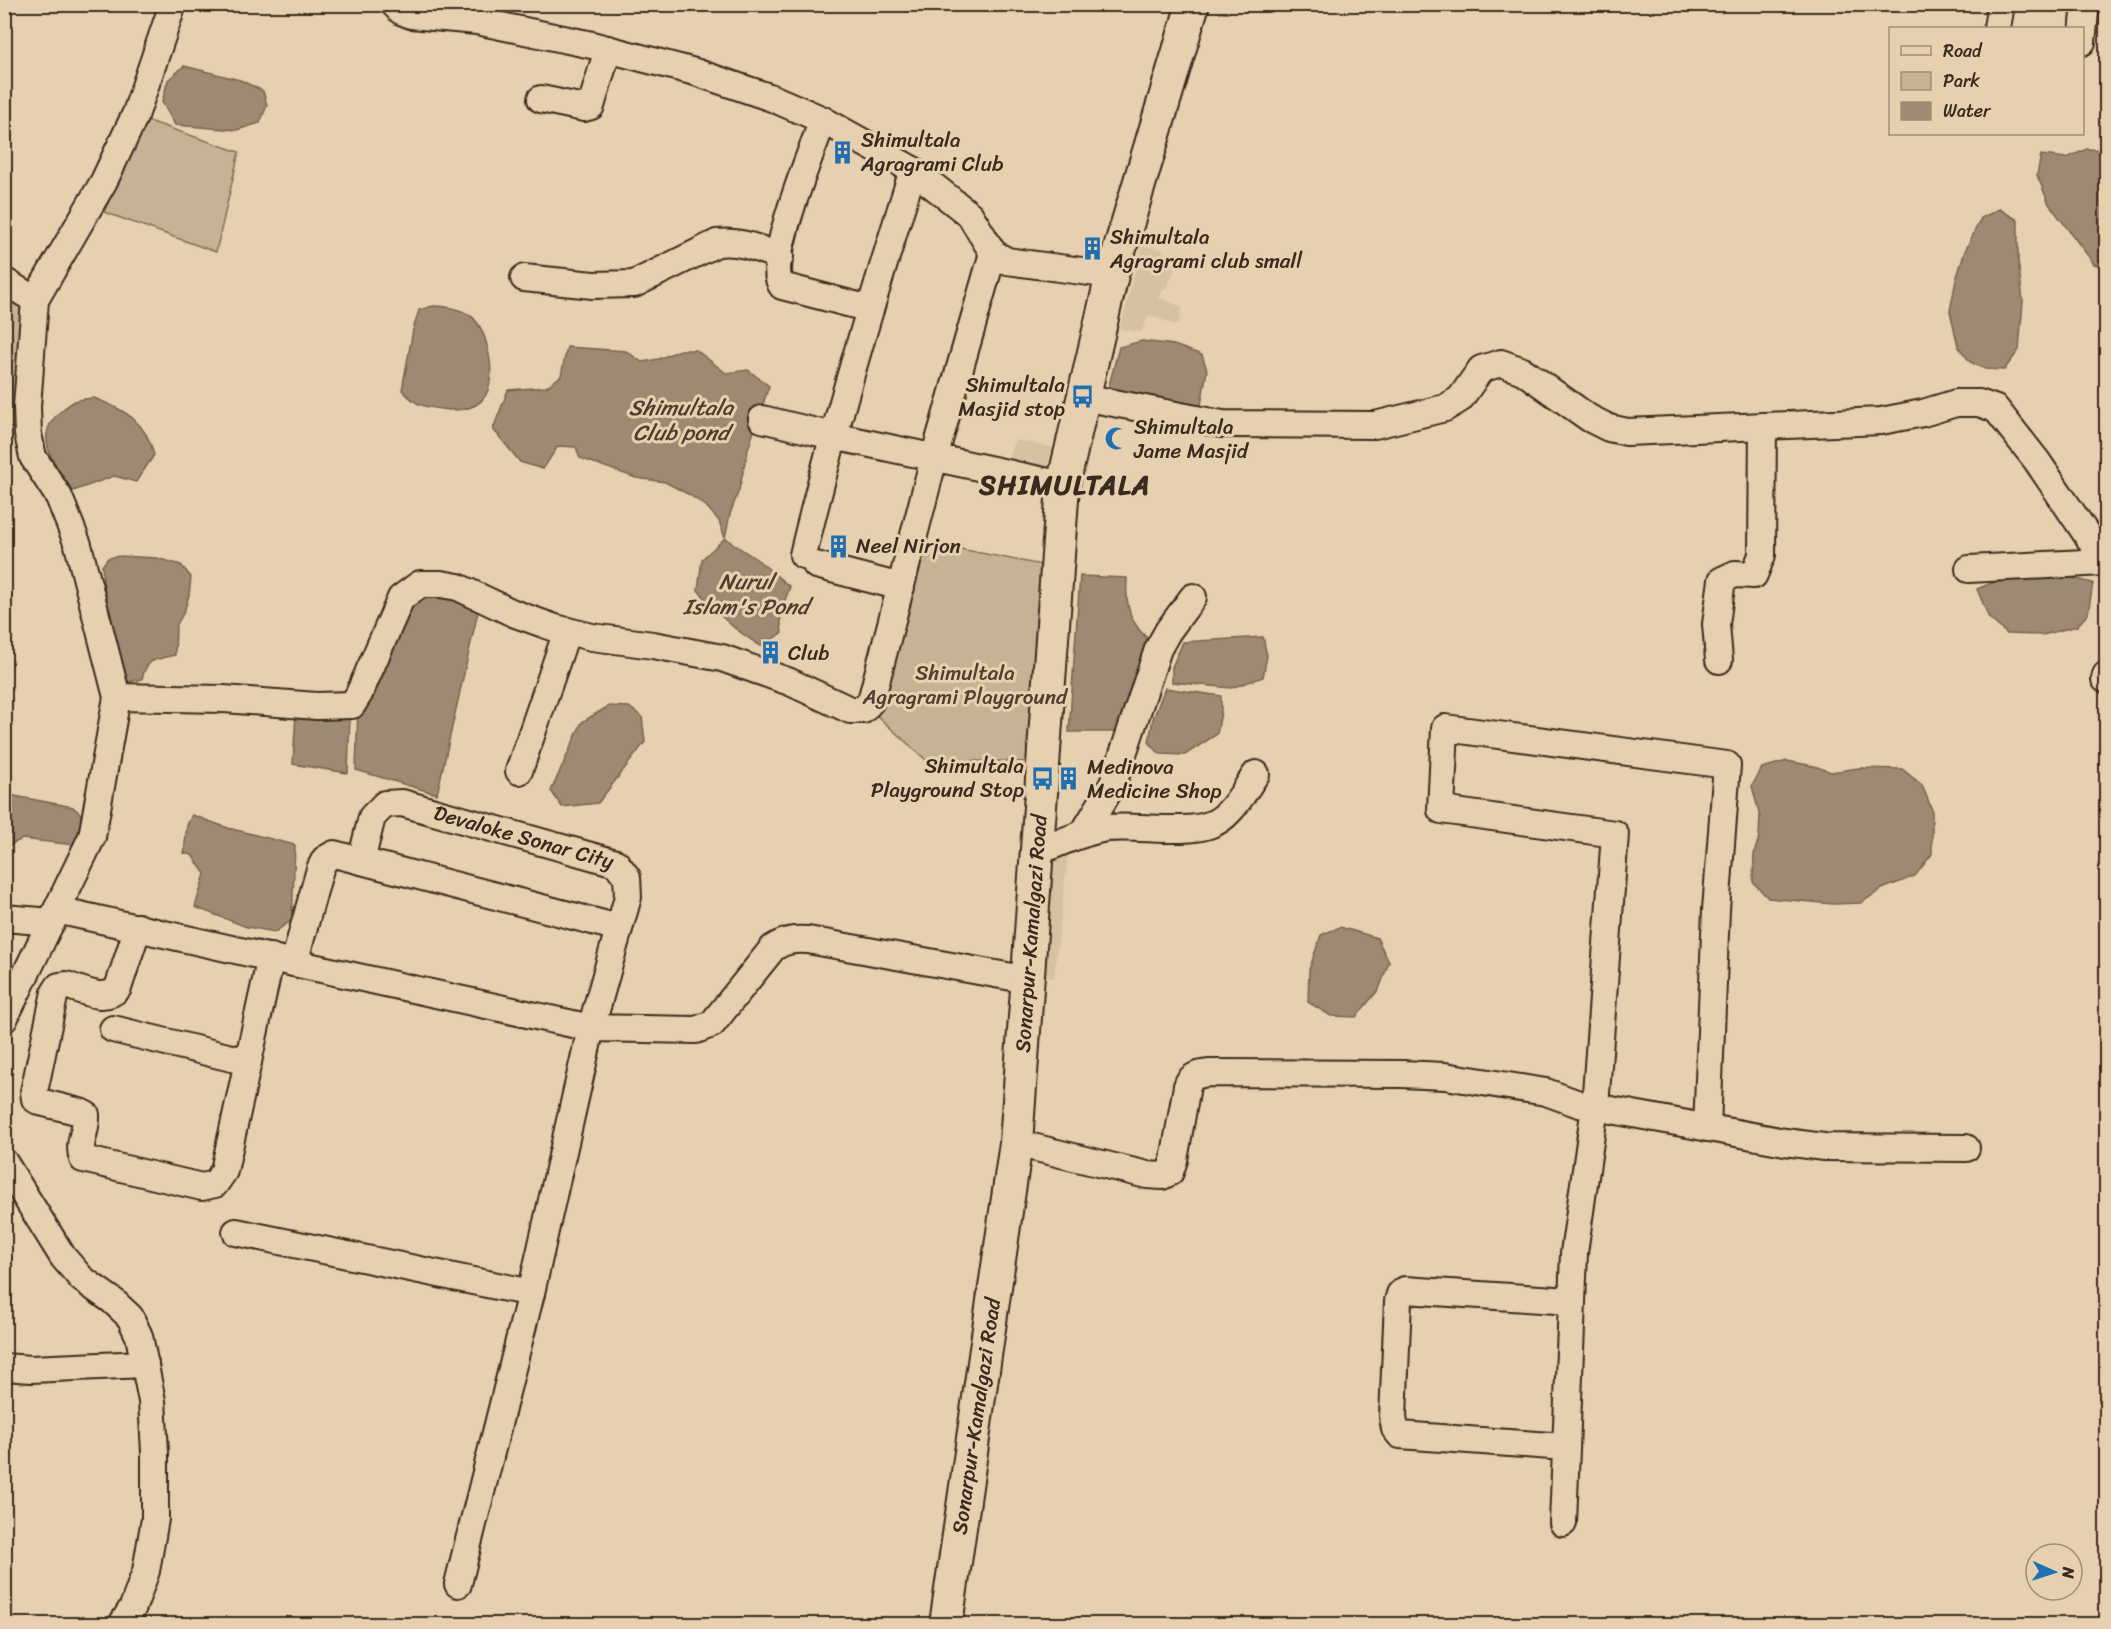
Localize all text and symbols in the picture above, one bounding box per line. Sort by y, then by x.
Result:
legend [1889,27,2084,135]
text: Road [1943,35,1983,67]
text: Park [1943,65,1980,97]
text: Water [1943,95,1992,127]
place label: Shimultala Agragrami Club [860,121,1004,183]
building icon: Shimultala Agragrami Club [830,139,856,165]
place label: Shimultala Agragrami club small [1109,218,1303,280]
building icon: Shimultala Agragrami club small [1079,236,1105,262]
place label: Shimultala Masjid stop [958,366,1065,428]
bus stop icon: Shimultala Masjid stop [1070,384,1096,410]
water label: Shimultala Club pond [629,388,735,452]
place label: Shimultala Jame Masjid [1133,408,1250,470]
mosque icon: Shimultala Jame Masjid [1103,426,1129,452]
district label: SHIMULTALA [978,461,1151,509]
place label: Neel Nirjon [856,527,961,565]
building icon: Neel Nirjon [825,533,851,559]
water label: Nurul Islam's Pond [682,562,814,626]
place label: Club [788,634,830,672]
building icon: Club [757,640,783,666]
park label: Shimultala Agragrami Playground [862,654,1069,716]
place label: Shimultala Playground Stop [871,747,1024,809]
place label: Medinova Medicine Shop [1087,748,1222,810]
bus stop icon: Shimultala Playground Stop [1029,765,1055,791]
building icon: Medinova Medicine Shop [1056,766,1082,792]
street label: Devaloke Sonar City [429,794,618,881]
street label: Sonarpur-Kamalgazi Road [1004,811,1059,1054]
street label: Sonarpur-Kamalgazi Road [940,1294,1013,1537]
north arrow [2024,1542,2084,1602]
text: N [2054,1565,2083,1580]

